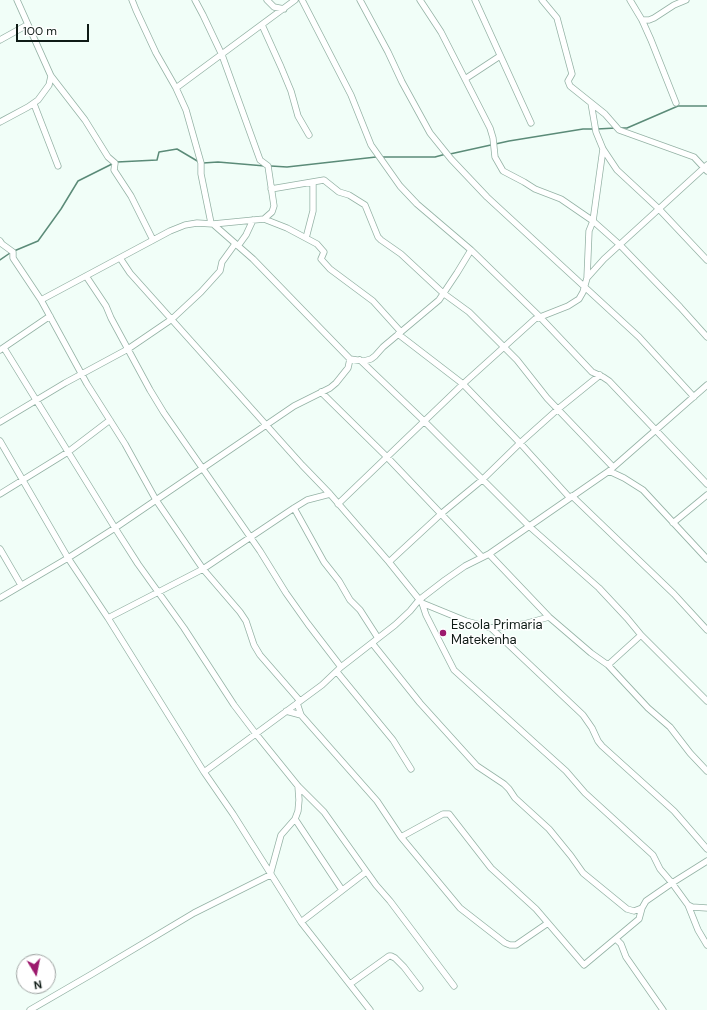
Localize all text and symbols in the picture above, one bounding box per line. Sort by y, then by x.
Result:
scale bar [18,16,91,42]
text: 100 m [23,23,57,39]
place label: Escola Primaria Matekenha [451,618,543,649]
marker: Escola Primaria Matekenha [438,628,448,638]
north arrow [16,954,56,994]
text: N [33,977,43,992]

